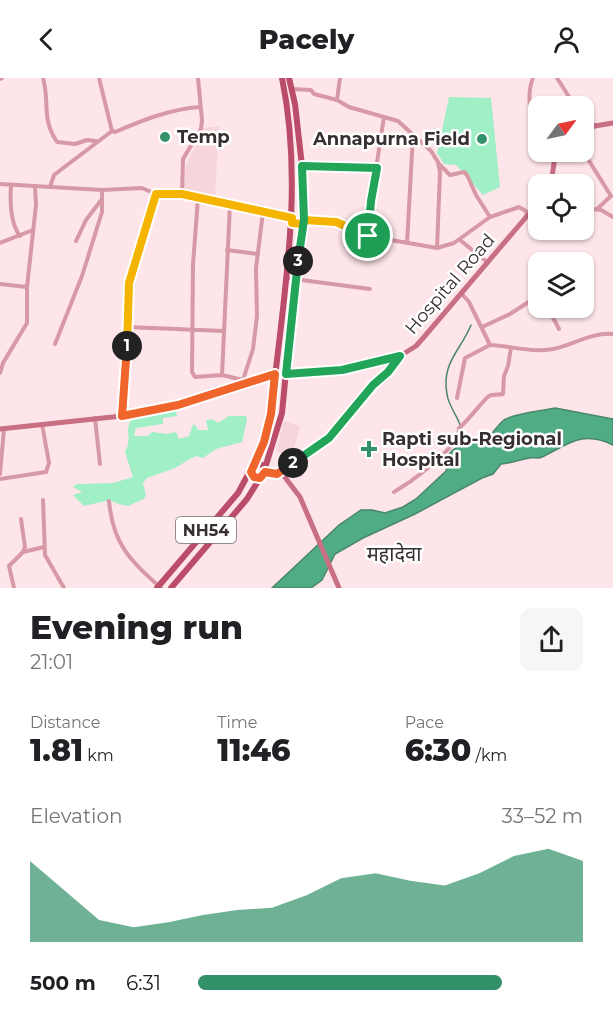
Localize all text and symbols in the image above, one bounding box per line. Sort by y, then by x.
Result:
icon: back [30,23,63,56]
text: Pacely [259,23,354,56]
icon: person [550,23,583,56]
north arrow [528,96,594,162]
map controls [528,96,594,318]
place label: Temp [177,126,230,148]
place label: Annapurna Field [312,128,470,150]
marker: Temp [158,130,172,144]
marker: Annapurna Field [475,132,489,146]
button: locate [528,174,594,240]
pin [342,210,393,261]
icon: arrive [351,219,384,252]
street label: Hospital Road [400,229,500,339]
pin: 3 [283,246,313,276]
text: 3 [293,251,303,270]
button: layers [528,252,594,318]
pin: 1 [112,331,142,361]
text: 1 [124,336,130,355]
place label: Rapti sub-Regional Hospital [382,428,562,471]
marker: Rapti sub-Regional Hospital [360,440,378,458]
pin: 2 [278,448,308,478]
text: 2 [288,453,298,472]
road number: NH54 [176,517,236,543]
district label: महादेवा [367,542,422,566]
text: Evening run [30,607,243,647]
button: share [520,608,583,671]
text: 21:01 [30,650,73,674]
text: Distance [30,713,100,732]
text: Time [217,713,257,732]
text: Pace [405,713,444,732]
text: 1.81 [30,732,83,769]
text: 11:46 [217,732,291,769]
text: 6:30 [405,732,471,769]
text: km [83,746,114,765]
text: /km [471,746,507,765]
text: Elevation [30,804,122,828]
text: 33–52 m [502,804,583,828]
text: 500 m [30,971,96,995]
text: 6:31 [126,971,161,995]

